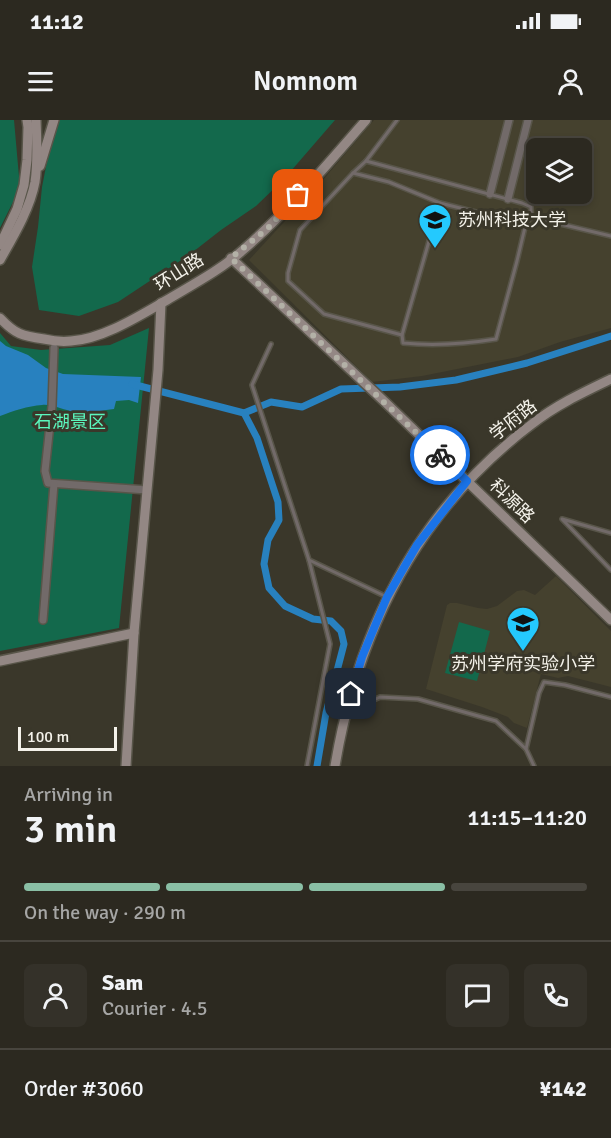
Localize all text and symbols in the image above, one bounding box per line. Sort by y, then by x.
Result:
text: 11:12 [30,8,84,35]
icon: menu [24,65,57,98]
text: Nomnom [253,65,358,98]
icon: person [554,65,587,98]
map controls [526,138,592,204]
button: layers [526,138,592,204]
pin [272,169,323,220]
icon: bag [281,178,314,211]
school or university icon: 苏州科技大学 [417,202,453,249]
place label: 苏州科技大学 [458,209,566,231]
street label: 环山路 [150,248,208,296]
street label: 学府路 [485,395,541,445]
park label: 石湖景区 [34,411,106,433]
courier [410,425,470,485]
icon: bike [424,439,457,472]
street label: 科源路 [485,474,539,528]
school or university icon: 苏州学府实验小学 [505,605,541,652]
place label: 苏州学府实验小学 [451,653,595,675]
pin [325,668,376,719]
icon: home [334,677,367,710]
scale bar [18,724,117,752]
text: 100 m [27,727,69,747]
text: Arriving in [24,782,113,807]
text: 11:15–11:20 [468,804,587,831]
text: 3 min [24,805,117,853]
text: On the way · 290 m [24,900,186,925]
button: person [24,964,87,1027]
button: chat [446,964,509,1027]
button: phone [524,964,587,1027]
text: Sam [102,969,143,996]
text: Courier · 4.5 [102,996,208,1021]
text: Order #3060 [24,1075,144,1102]
text: ¥142 [539,1075,587,1102]

